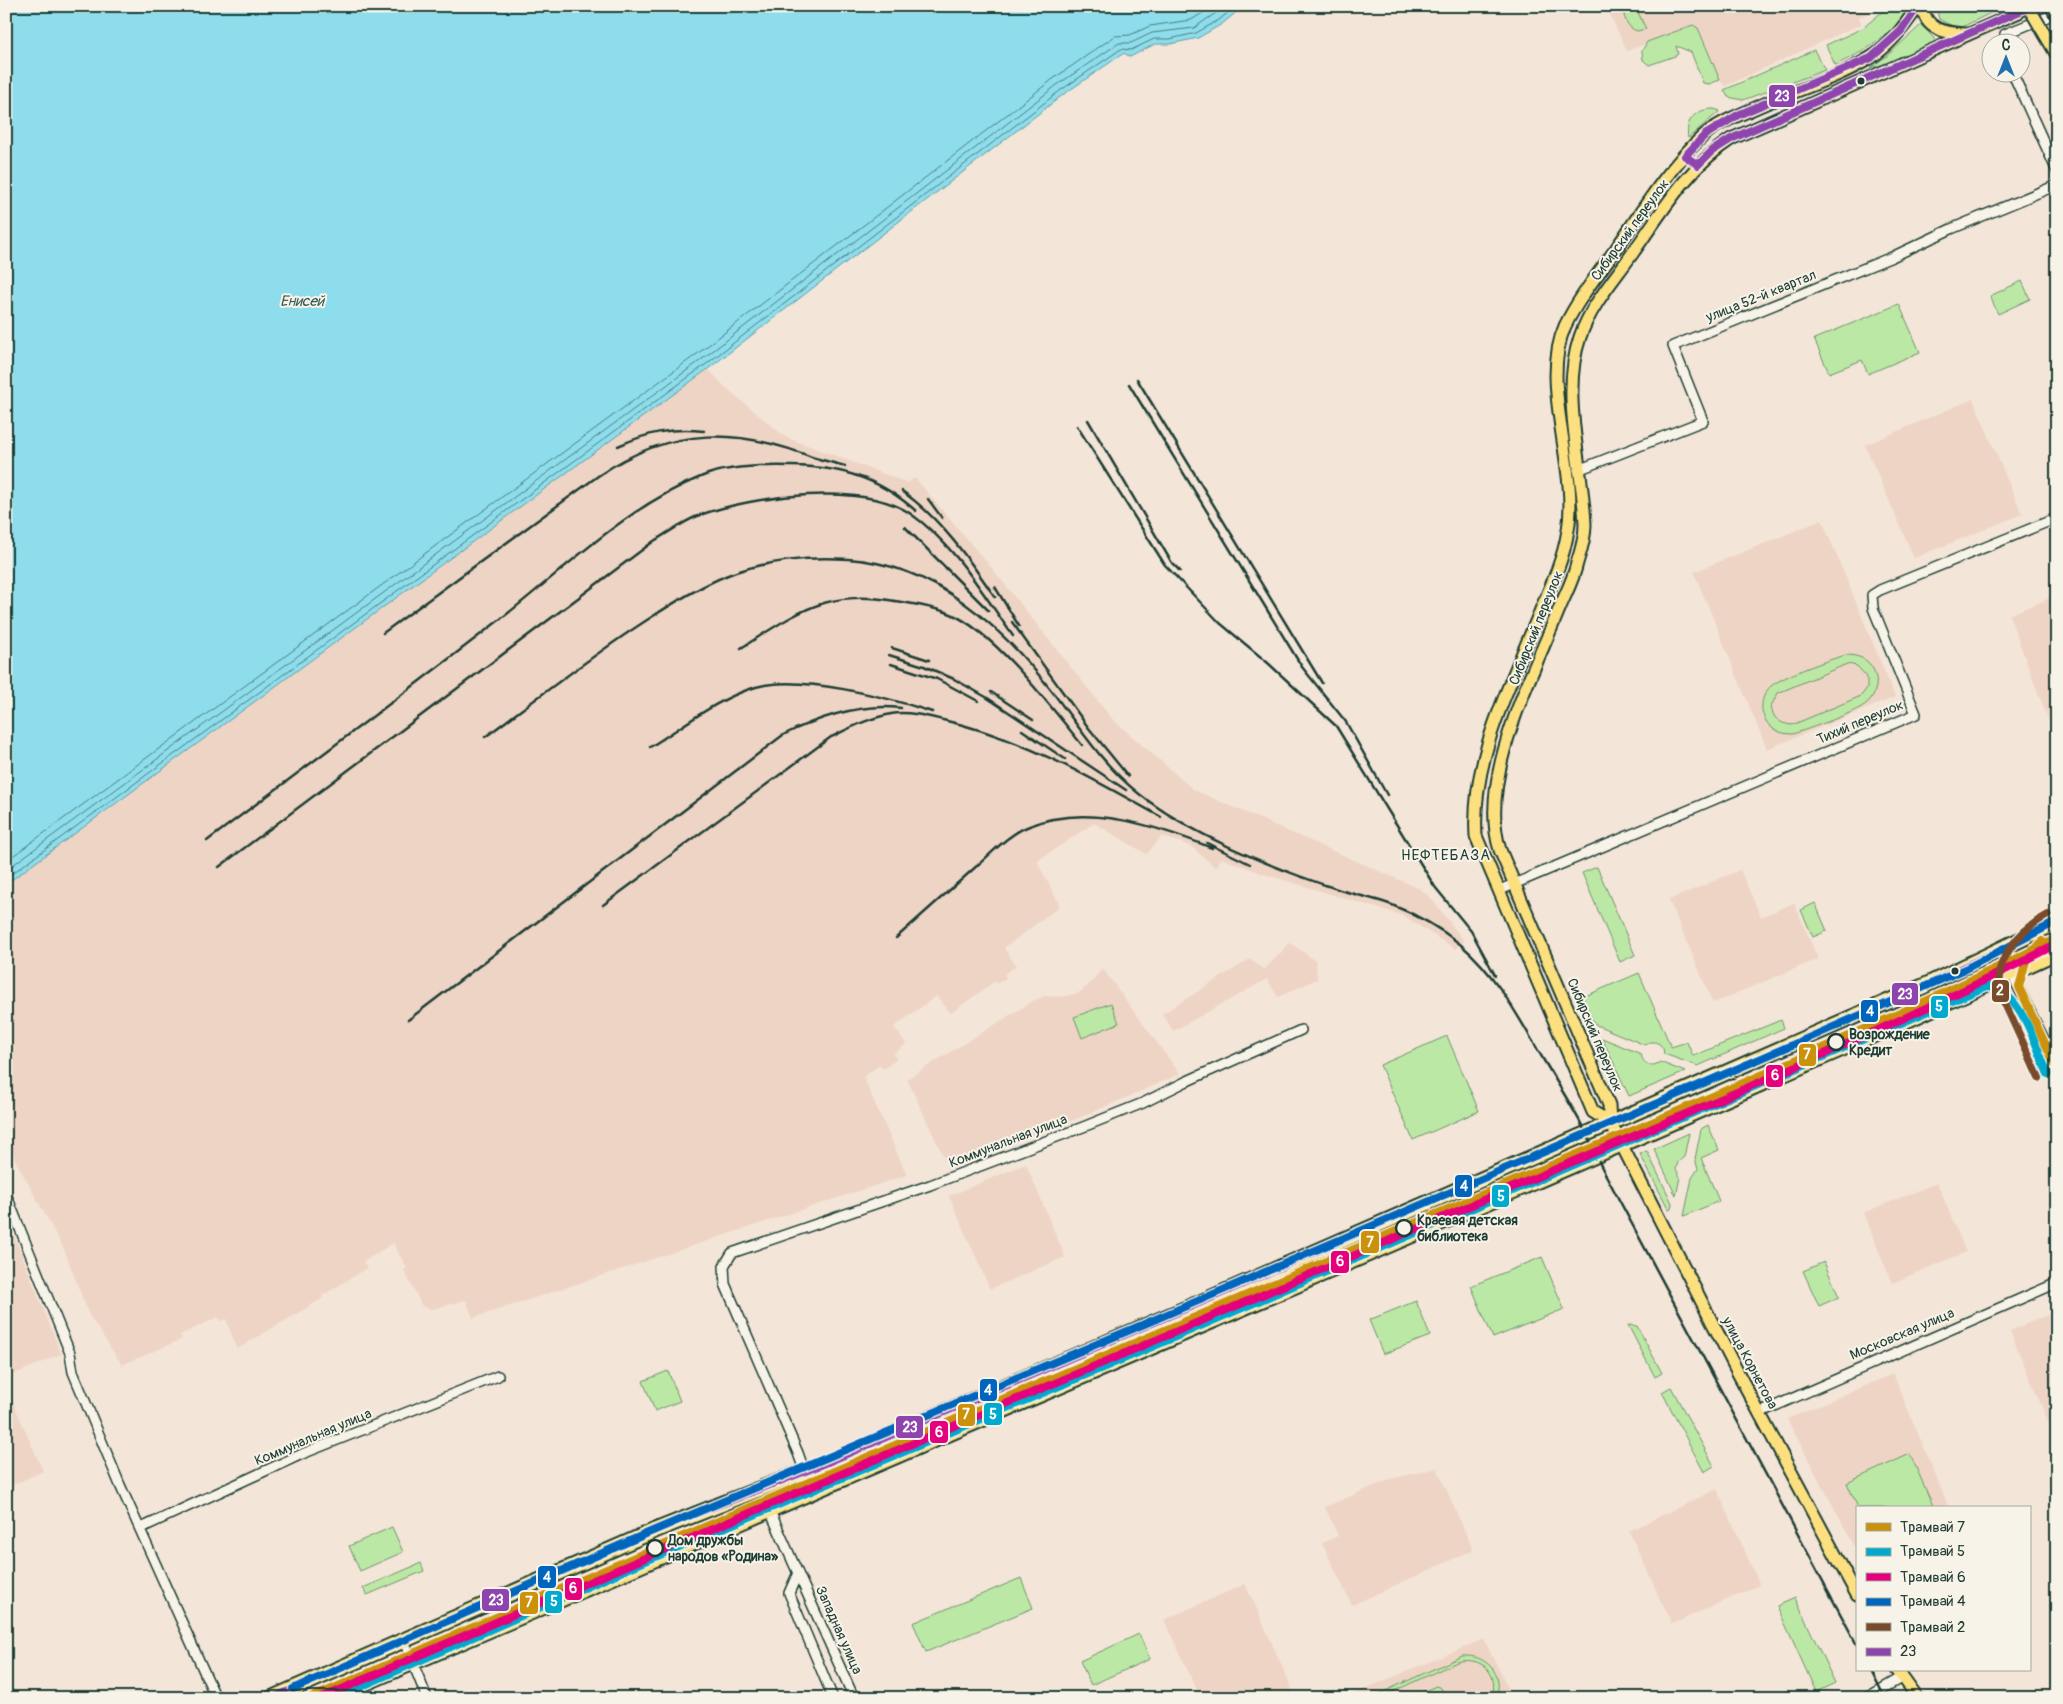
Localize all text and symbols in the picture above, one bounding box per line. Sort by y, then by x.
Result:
north arrow [1980,32,2030,82]
text: С [2002,37,2011,54]
unlabelled marker [1856,76,1866,86]
line badge: 23 [1768,84,1796,108]
text: 23 [1774,88,1790,105]
street label: Сибирский переулок [1587,176,1673,284]
street label: улица 52-й квартал [1703,266,1818,326]
water label: Енисей [280,292,326,311]
street label: Сибирский переулок [1505,568,1567,688]
street label: Тихий переулок [1814,696,1906,748]
district label: НЕФТЕБАЗА [1401,846,1491,865]
unlabelled marker [1950,966,1960,976]
street label: Сибирский переулок [1563,976,1627,1094]
line badge: 2 [1991,979,2010,1003]
line badge: 23 [1891,982,1919,1006]
text: 2 [1996,982,2004,999]
text: 23 [1897,986,1913,1003]
line badge: 5 [1930,995,1949,1019]
text: 5 [1935,998,1943,1015]
line badge: 4 [1860,999,1879,1023]
text: 4 [1866,1003,1875,1020]
place label: Возрождение Кредит [1849,1026,1931,1059]
marker: Возрождение Кредит [1827,1033,1845,1051]
line badge: 7 [1798,1043,1817,1067]
text: 7 [1803,1046,1811,1063]
line badge: 6 [1765,1064,1784,1088]
text: 6 [1771,1067,1779,1084]
street label: Коммунальная улица [946,1111,1070,1171]
line badge: 4 [1454,1174,1473,1198]
text: 4 [1460,1178,1469,1195]
line badge: 5 [1491,1184,1510,1208]
text: 5 [1497,1188,1505,1205]
place label: Краевая детская библиотека [1417,1212,1518,1245]
marker: Краевая детская библиотека [1395,1219,1413,1237]
line badge: 7 [1360,1230,1380,1254]
text: 7 [1366,1234,1374,1251]
line badge: 6 [1330,1250,1350,1274]
text: 6 [1336,1253,1344,1270]
street label: Московская улица [1847,1304,1957,1364]
street label: улица Корнетова [1718,1313,1781,1412]
line badge: 4 [979,1378,998,1402]
text: 4 [984,1382,993,1399]
line badge: 5 [983,1402,1003,1426]
line badge: 7 [957,1403,976,1427]
street label: Коммунальная улица [252,1405,374,1469]
text: 7 [962,1406,970,1423]
text: 5 [989,1406,997,1423]
line badge: 23 [895,1415,924,1439]
text: 23 [902,1419,918,1436]
line badge: 6 [929,1420,949,1444]
text: 6 [935,1424,943,1441]
legend [1856,1506,2030,1672]
text: Трамвай 7 [1900,1518,1965,1537]
place label: Дом дружбы народов «Родина» [667,1532,779,1565]
marker: Дом дружбы народов «Родина» [646,1539,664,1557]
text: Трамвай 5 [1900,1542,1965,1561]
line badge: 4 [537,1565,557,1589]
text: Трамвай 6 [1900,1568,1966,1587]
text: 4 [543,1569,552,1586]
line badge: 6 [564,1577,583,1601]
text: 6 [569,1580,577,1597]
street label: Западная улица [812,1583,866,1677]
line badge: 23 [481,1588,510,1612]
line badge: 5 [544,1590,563,1614]
line badge: 7 [519,1591,539,1615]
text: 23 [488,1592,504,1609]
text: Трамвай 4 [1900,1592,1966,1611]
text: 5 [550,1593,558,1610]
text: 7 [525,1594,533,1611]
text: Трамвай 2 [1900,1618,1965,1637]
text: 23 [1900,1642,1916,1661]

